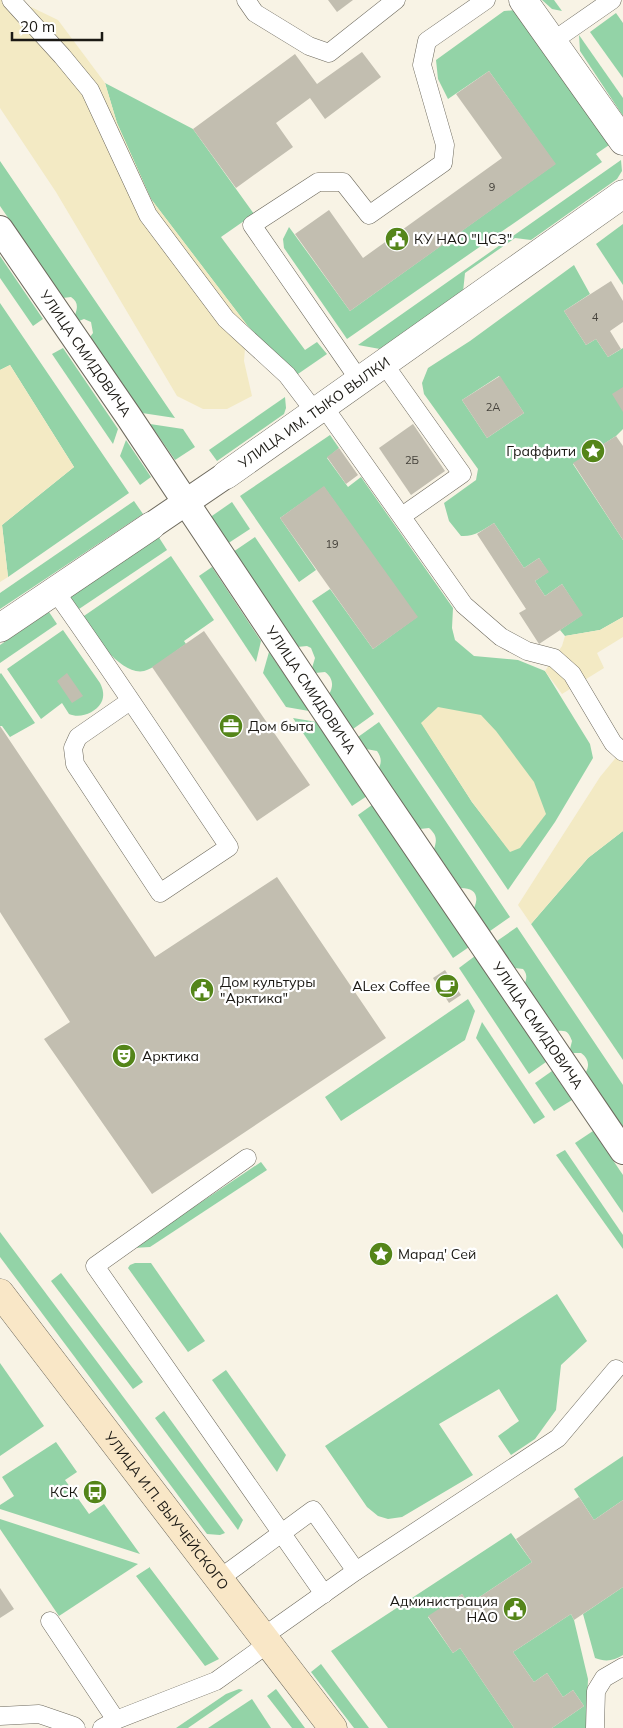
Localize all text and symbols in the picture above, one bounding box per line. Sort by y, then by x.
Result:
scale bar [12,10,102,42]
text: 20 m [20,17,55,36]
house number: 9 [489,180,495,194]
public building icon: КУ НАО "ЦСЗ" [384,226,410,252]
place label: КУ НАО "ЦСЗ" [414,230,512,248]
street label: УЛИЦА СМИДОВИЧА [35,286,136,421]
house number: 4 [592,310,599,324]
street label: УЛИЦА ИМ. ТЫКО ВЫЛКИ [234,353,393,473]
house number: 2А [486,400,500,414]
place icon: Граффити [580,438,606,464]
place label: Граффити [506,442,576,460]
house number: 2Б [405,453,419,467]
house number: 19 [325,537,339,551]
street label: УЛИЦА СМИДОВИЧА [261,622,360,758]
office icon: Дом быта [218,713,244,739]
place label: Дом быта [248,717,314,735]
street label: УЛИЦА СМИДОВИЧА [488,958,588,1093]
place label: Дом культуры "Арктика" [220,973,316,1007]
cafe icon: ALex Coffee [434,973,460,999]
public building icon: Дом культуры "Арктика" [189,977,215,1003]
place label: ALex Coffee [352,977,430,995]
theatre icon: Арктика [111,1043,137,1069]
place label: Арктика [142,1047,199,1065]
place icon: Марад' Сей [368,1241,394,1267]
place label: Марад' Сей [398,1245,476,1263]
street label: УЛИЦА И.П. ВЫУЧЕЙСКОГО [100,1427,233,1593]
bus stop icon: КСК [82,1479,108,1505]
place label: КСК [50,1483,79,1501]
place label: Администрация НАО [390,1592,498,1626]
public building icon: Администрация НАО [502,1596,528,1622]

